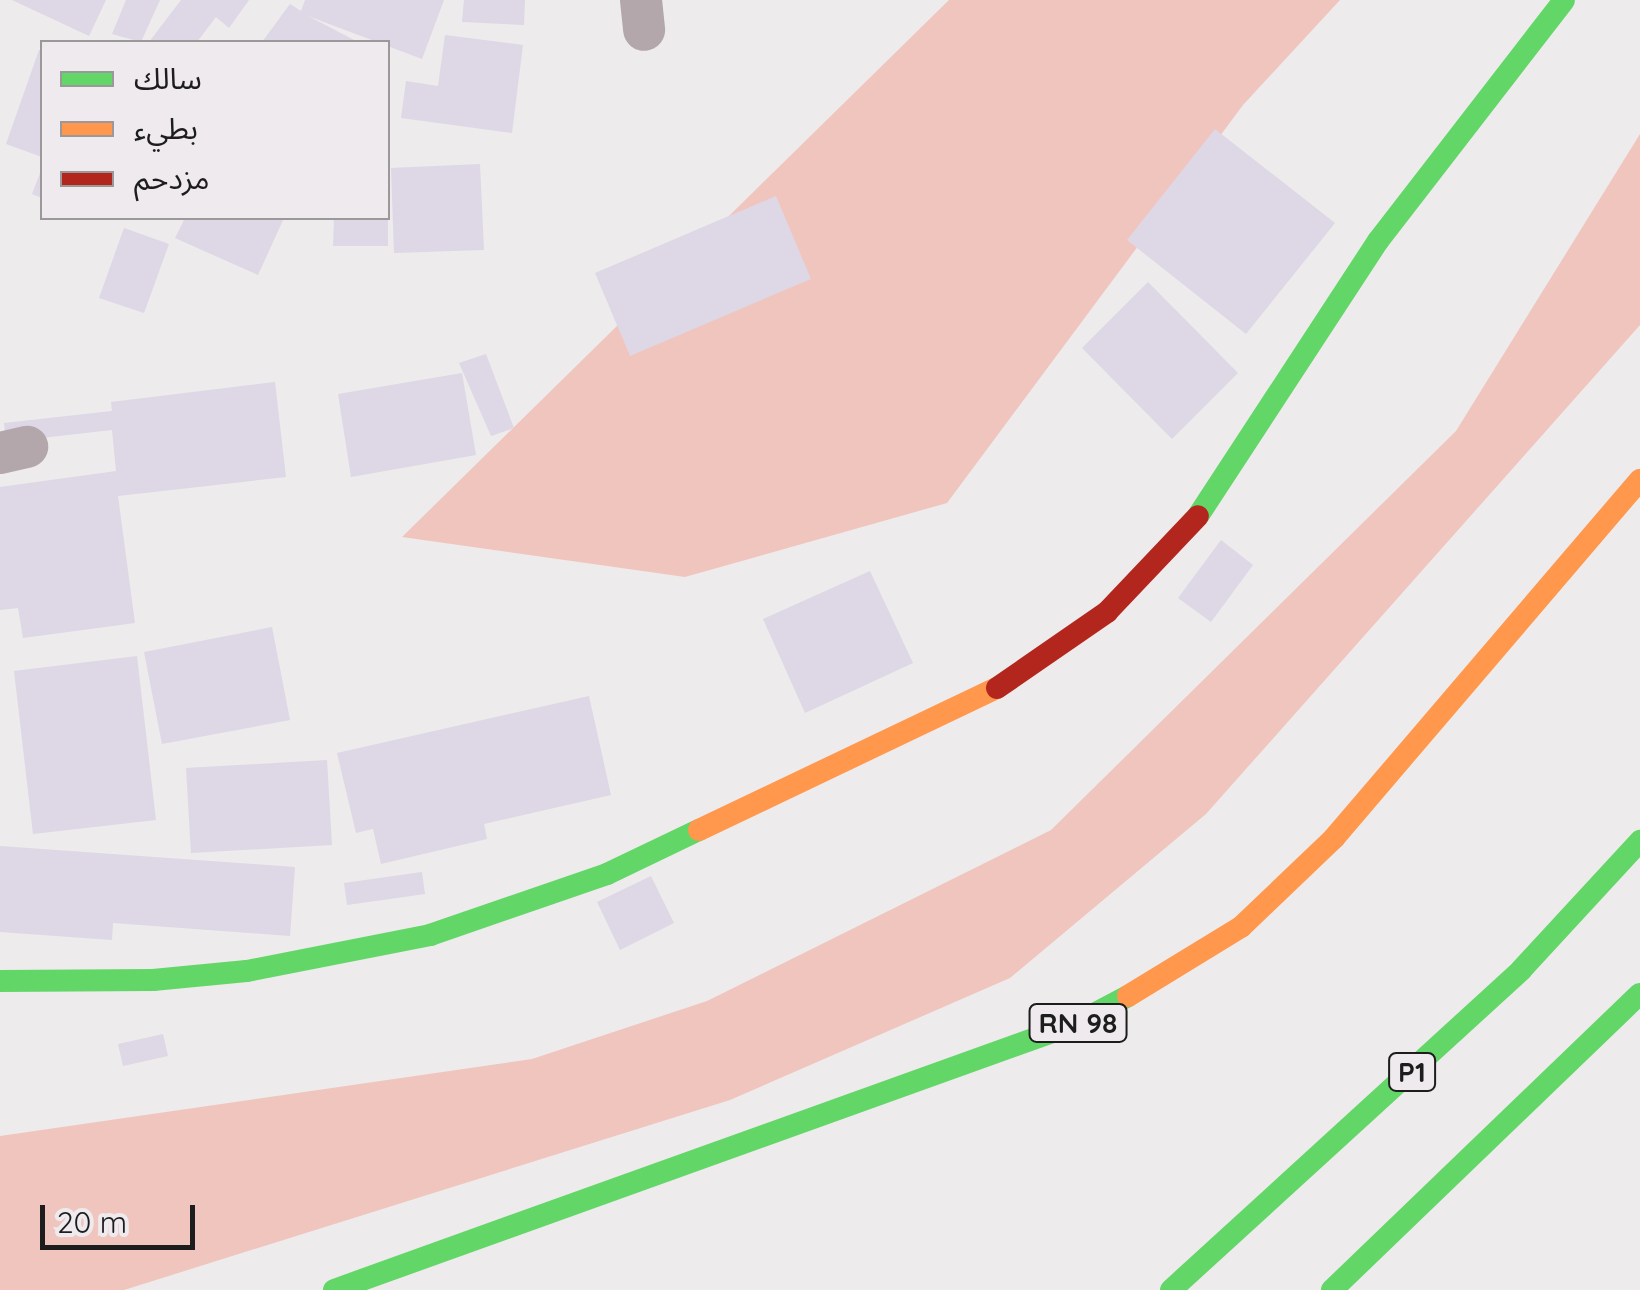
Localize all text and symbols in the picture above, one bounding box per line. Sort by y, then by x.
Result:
legend [40,40,390,220]
text: سالك [134,59,202,97]
text: بطيء [134,109,198,147]
text: مزدحم [134,159,210,197]
road number: RN 98 [1028,1000,1128,1046]
road number: P1 [1387,1049,1437,1095]
scale bar [45,1185,200,1247]
text: 20 m [57,1203,127,1241]

